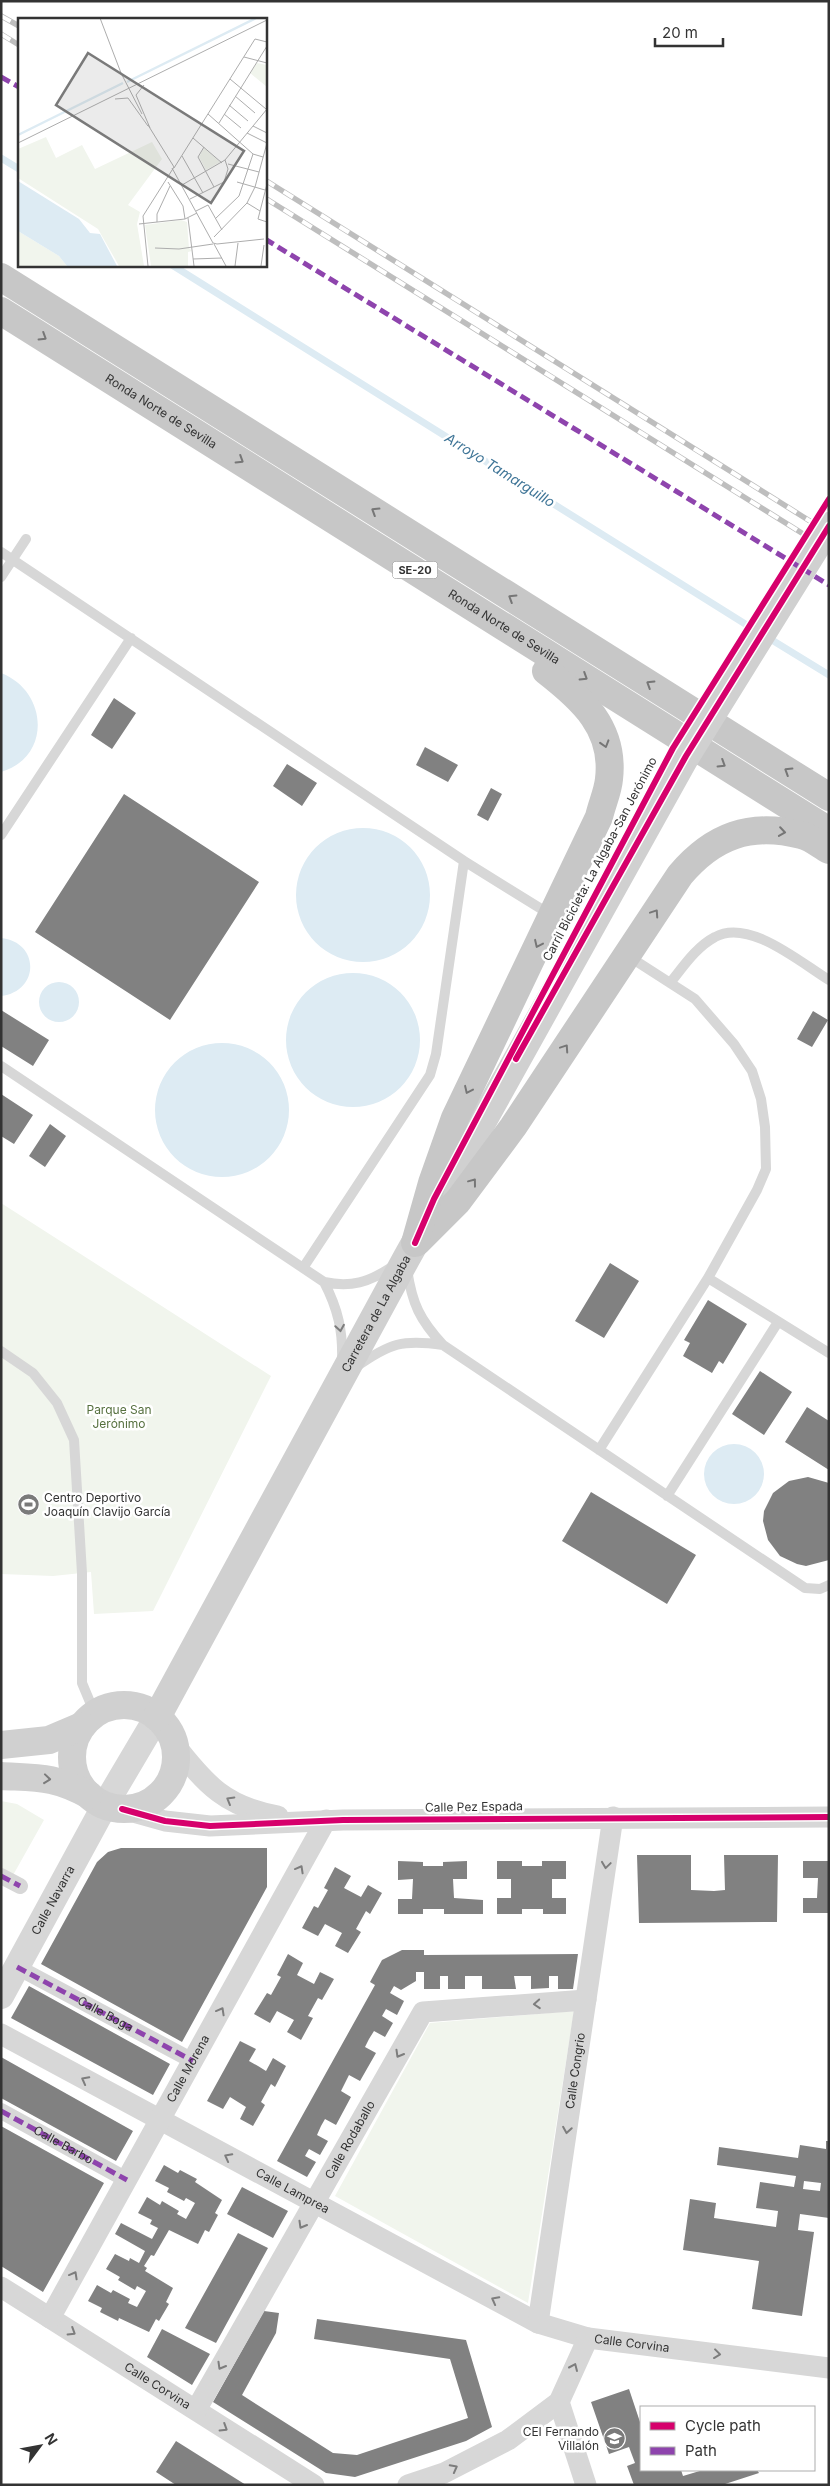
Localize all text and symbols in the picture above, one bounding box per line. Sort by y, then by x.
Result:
scale bar [655,15,722,47]
inset map [18,18,266,266]
text: 20 m [662,23,698,42]
one-way arrow [37,330,46,340]
street label: Ronda Norte de Sevilla [103,370,220,452]
water label: Arroyo Tamarguillo [441,428,558,510]
one-way arrow [234,454,243,463]
one-way arrow [371,508,380,518]
road number: SE-20 [392,562,438,578]
street label: Ronda Norte de Sevilla [446,586,563,667]
one-way arrow [509,594,518,604]
one-way arrow [579,671,588,680]
one-way arrow [646,681,655,691]
one-way arrow [600,740,610,748]
street label: Carril Bicicleta: La Algaba-San Jerónimo [539,754,660,963]
one-way arrow [716,758,725,767]
one-way arrow [784,768,793,777]
one-way arrow [778,827,786,837]
one-way arrow [649,909,658,919]
one-way arrow [535,938,545,947]
one-way arrow [559,1045,568,1054]
one-way arrow [464,1085,475,1094]
one-way arrow [467,1179,475,1188]
street label: Carretera de La Algaba [338,1252,414,1375]
one-way arrow [334,1323,344,1332]
park label: Parque San Jerónimo [86,1402,152,1431]
place label: Centro Deportivo Joaquín Clavijo García [44,1490,171,1519]
sports icon: Centro Deportivo Joaquín Clavijo García [16,1493,40,1517]
one-way arrow [43,1773,51,1784]
one-way arrow [226,1796,235,1806]
street label: Calle Pez Espada [425,1798,523,1815]
one-way arrow [601,1862,612,1870]
street label: Calle Navarra [28,1863,78,1937]
one-way arrow [294,1865,304,1874]
street label: Calle Boga [75,1993,136,2035]
one-way arrow [533,1998,541,2009]
one-way arrow [215,2007,225,2016]
street label: Calle Morena [163,2032,212,2105]
street label: Calle Congrio [562,2032,588,2110]
one-way arrow [396,2048,406,2057]
one-way arrow [82,2076,91,2086]
street label: Calle Rodaballo [321,2098,378,2181]
street label: Calle Barbo [31,2122,96,2167]
one-way arrow [562,2126,572,2134]
one-way arrow [225,2153,234,2163]
street label: Calle Lamprea [253,2165,332,2216]
one-way arrow [298,2220,308,2229]
one-way arrow [67,2271,77,2280]
one-way arrow [491,2296,500,2306]
one-way arrow [67,2325,76,2335]
street label: Calle Corvina [593,2331,670,2355]
one-way arrow [713,2348,721,2359]
street label: Calle Corvina [122,2359,194,2412]
one-way arrow [217,2361,227,2370]
one-way arrow [568,2363,579,2372]
legend [640,2406,815,2471]
text: Cycle path [685,2416,761,2435]
north arrow [15,2421,65,2471]
one-way arrow [219,2422,228,2431]
place label: CEI Fernando Villalón [523,2424,599,2453]
school or university icon: CEI Fernando Villalón [603,2427,627,2451]
text: N [41,2430,61,2448]
text: Path [685,2441,717,2460]
one-way arrow [449,2464,458,2474]

